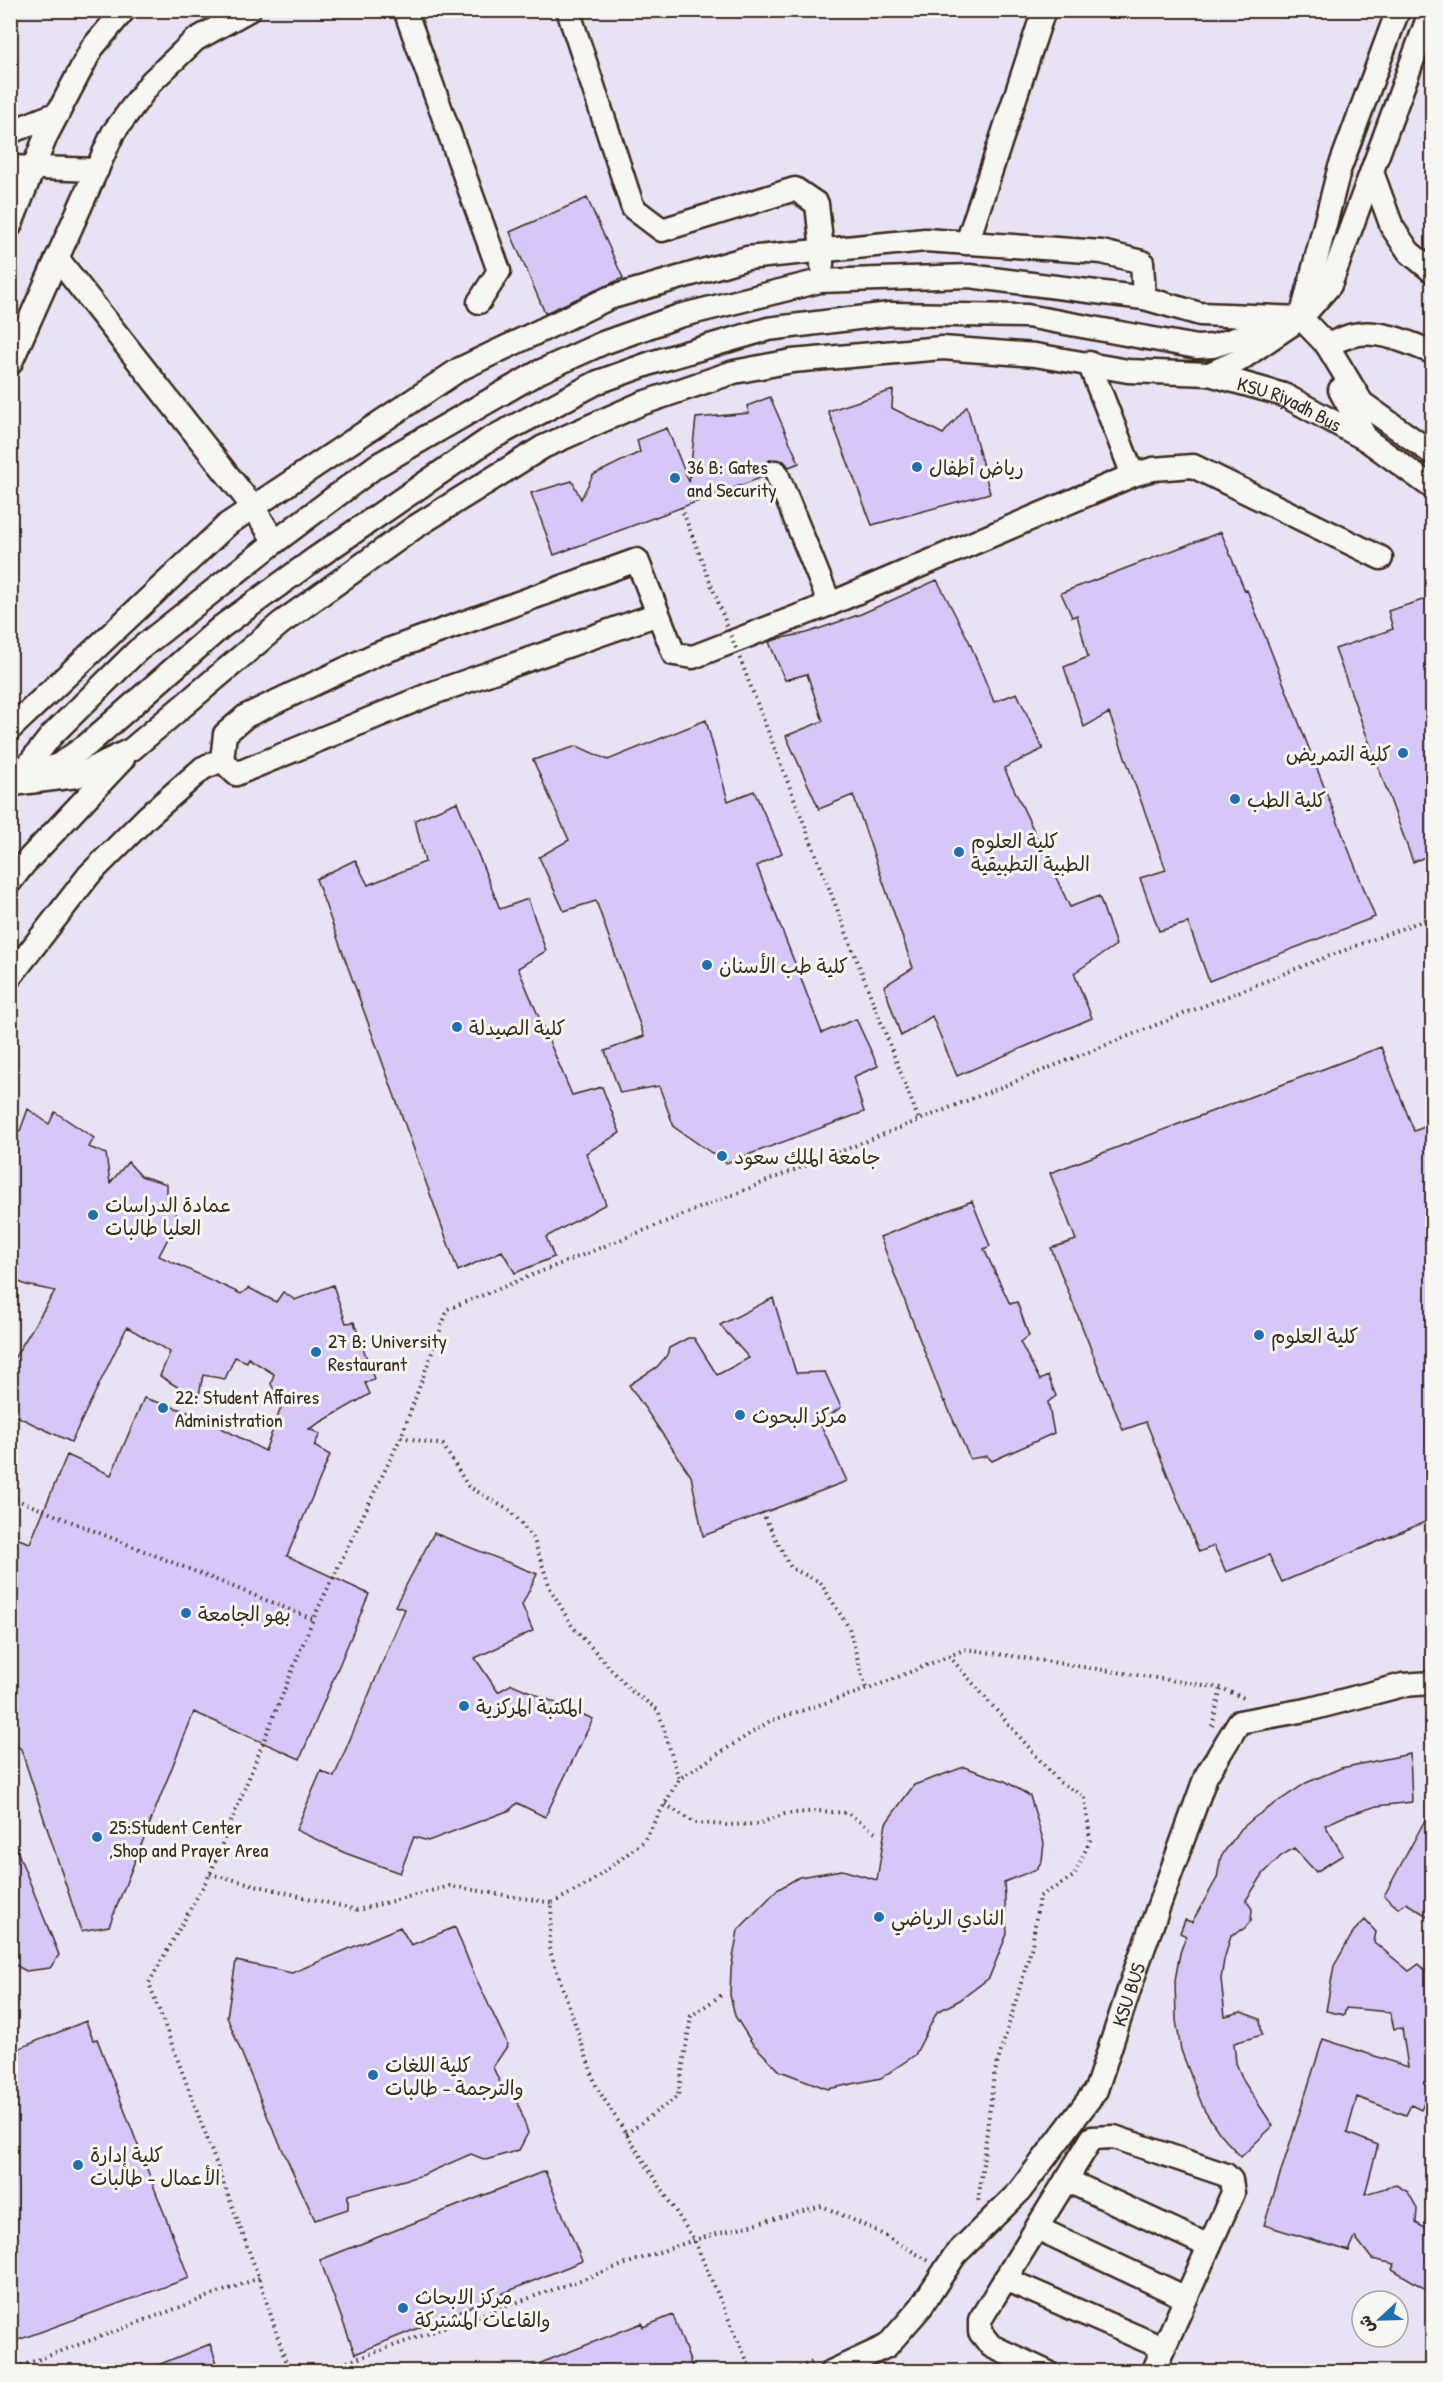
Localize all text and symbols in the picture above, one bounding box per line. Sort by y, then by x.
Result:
street label: KSU Riyadh Bus [1234,369,1347,438]
place label: 36 B: Gates and Security [687,453,777,503]
place label: رياض أطفال [929,454,1024,481]
marker: رياض أطفال [910,460,924,474]
marker: 36 B: Gates and Security [668,471,682,485]
place label: كلية التمريض [1286,740,1391,767]
marker: كلية التمريض [1396,746,1410,760]
place label: كلية الطب [1247,786,1326,813]
marker: كلية الطب [1228,792,1242,806]
place label: كلية العلوم الطبية التطبيقية [971,827,1090,877]
marker: كلية العلوم الطبية التطبيقية [952,845,966,859]
place label: كلية طب الأسنان [719,952,848,979]
marker: كلية طب الأسنان [700,958,714,972]
place label: كلية الصيدلة [469,1014,566,1041]
marker: كلية الصيدلة [450,1020,464,1034]
place label: جامعة الملك سعود [734,1143,881,1171]
marker: جامعة الملك سعود [715,1149,729,1163]
place label: عمادة الدراسات العليا طالبات [105,1191,232,1241]
marker: عمادة الدراسات العليا طالبات [86,1208,100,1222]
place label: كلية العلوم [1271,1322,1358,1351]
place label: 27 B: University Restaurant [328,1327,447,1377]
marker: كلية العلوم [1252,1328,1266,1342]
marker: 27 B: University Restaurant [309,1345,323,1359]
place label: 22: Student Affaires Administration [175,1383,320,1433]
marker: 22: Student Affaires Administration [156,1401,170,1415]
place label: مركز البحوث [752,1402,847,1429]
marker: مركز البحوث [733,1408,747,1422]
place label: بهو الجامعة [198,1600,291,1628]
marker: بهو الجامعة [179,1606,193,1620]
place label: المكتبة المركزية [476,1693,583,1720]
marker: المكتبة المركزية [457,1699,471,1713]
place label: 25:Student Center ,Shop and Prayer Area [109,1813,268,1863]
marker: 25:Student Center ,Shop and Prayer Area [90,1830,104,1844]
place label: النادي الرياضي [891,1904,1004,1936]
marker: النادي الرياضي [872,1910,886,1924]
street label: KSU BUS [1105,1959,1151,2030]
place label: كلية اللغات والترجمة - طالبات [385,2051,524,2101]
marker: كلية اللغات والترجمة - طالبات [366,2068,380,2082]
place label: كلية إدارة الأعمال - طالبات [90,2141,220,2191]
marker: كلية إدارة الأعمال - طالبات [71,2158,85,2172]
place label: مركز الابحاث والقاعات المشتركة [415,2283,551,2333]
north arrow [1350,2289,1410,2349]
marker: مركز الابحاث والقاعات المشتركة [396,2301,410,2315]
text: ش [1353,2312,1380,2337]

